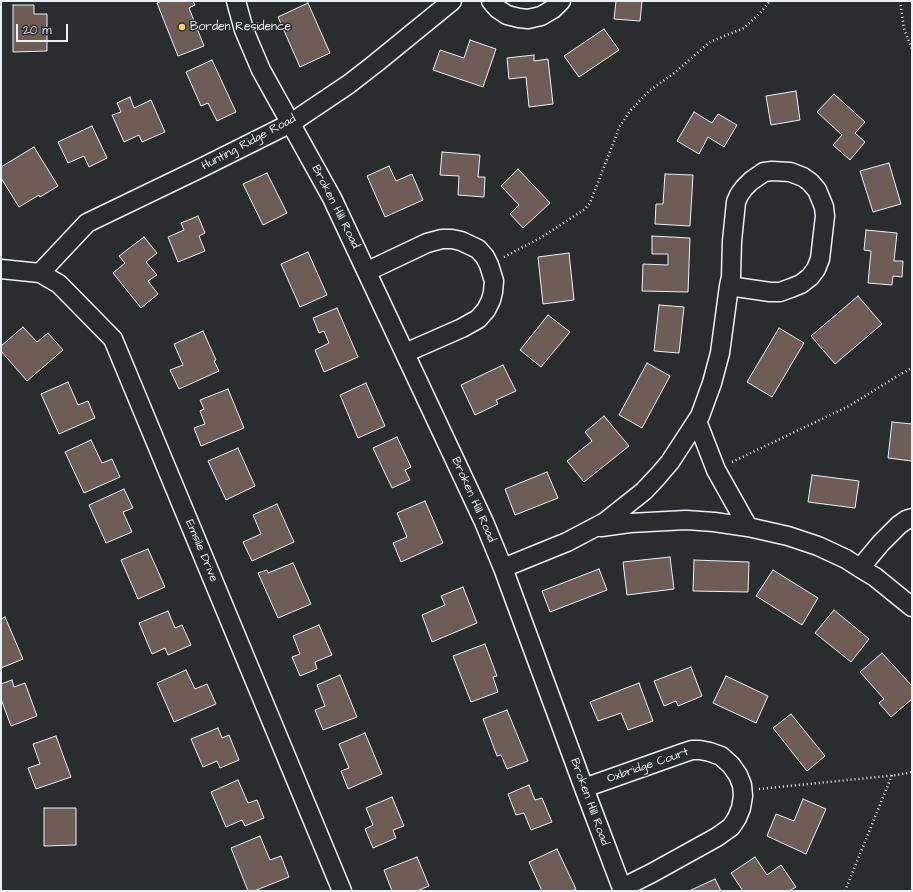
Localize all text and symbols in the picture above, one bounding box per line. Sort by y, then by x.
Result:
scale bar [18,16,70,42]
place label: Borden Residence [190,20,291,34]
text: 20 m [23,22,52,39]
marker: Borden Residence [177,22,187,32]
street label: Hunting Ridge Road [199,112,299,174]
street label: Broken Hill Road [308,163,362,251]
street label: Broken Hill Road [448,455,498,545]
street label: Emsile Drive [181,518,221,584]
street label: Oxbridge Court [605,745,691,787]
street label: Broken Hill Road [567,756,611,848]

